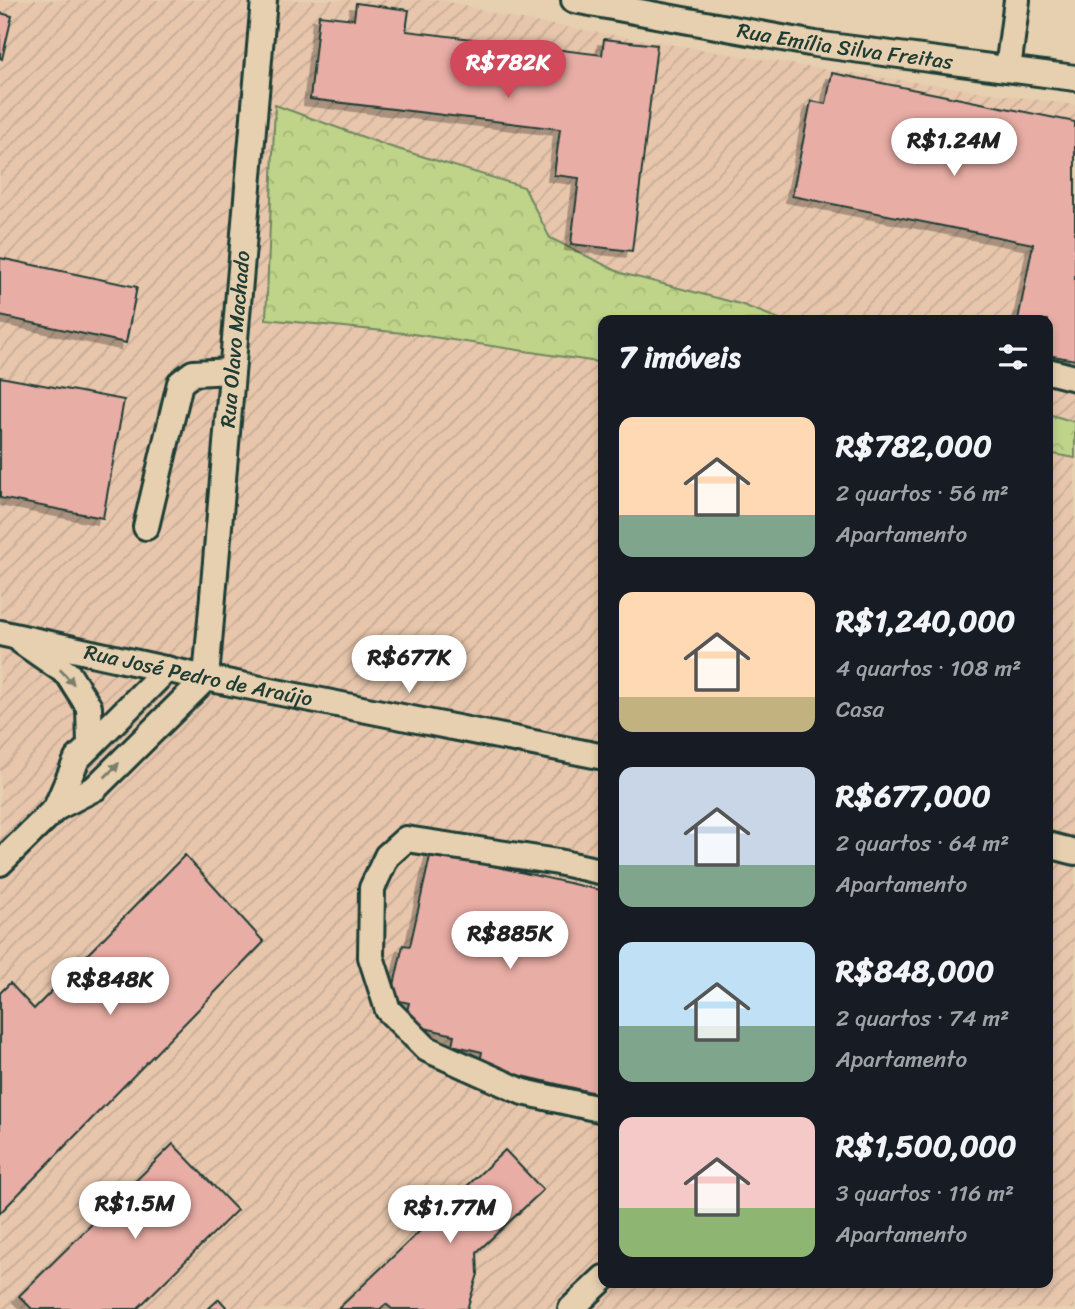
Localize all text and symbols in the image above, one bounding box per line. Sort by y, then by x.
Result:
street label: Rua Emília Silva Freitas [734,11,955,81]
pin: R$782K [451,41,565,100]
text: R$782K [466,42,550,83]
pin: R$1.24M [889,118,1019,178]
text: R$1.24M [907,120,1001,161]
street label: Rua Olavo Machado [208,249,262,429]
text: 7 imóveis [619,330,740,384]
icon: filters [994,338,1032,376]
text: R$782,000 [836,419,992,473]
icon: home [675,445,759,529]
text: 2 quartos · 56 m² [836,473,1009,514]
text: Apartamento [836,514,967,555]
text: R$1,240,000 [836,594,1015,648]
icon: home [675,620,759,704]
street label: Rua José Pedro de Araújo [81,633,316,718]
pin: R$677K [352,636,466,695]
text: R$677K [368,637,450,678]
text: 4 quartos · 108 m² [836,648,1021,689]
one-way arrow [59,668,75,685]
text: Casa [836,689,884,730]
one-way arrow [104,762,121,779]
text: R$677,000 [836,769,991,823]
icon: home [675,795,759,879]
text: 2 quartos · 64 m² [836,823,1009,864]
text: Apartamento [836,864,967,905]
pin: R$885K [453,912,567,971]
text: R$885K [467,913,553,954]
text: R$848,000 [836,944,994,998]
pin: R$848K [53,958,167,1017]
text: R$848K [67,959,153,1000]
icon: home [675,970,759,1054]
text: 2 quartos · 74 m² [836,998,1009,1039]
text: Apartamento [836,1039,967,1080]
text: R$1,500,000 [836,1119,1017,1173]
icon: home [675,1145,759,1229]
text: 3 quartos · 116 m² [836,1173,1014,1214]
pin: R$1.5M [78,1182,192,1241]
text: R$1.5M [95,1183,175,1224]
pin: R$1.77M [385,1186,515,1245]
text: R$1.77M [404,1187,496,1228]
text: Apartamento [836,1214,967,1255]

